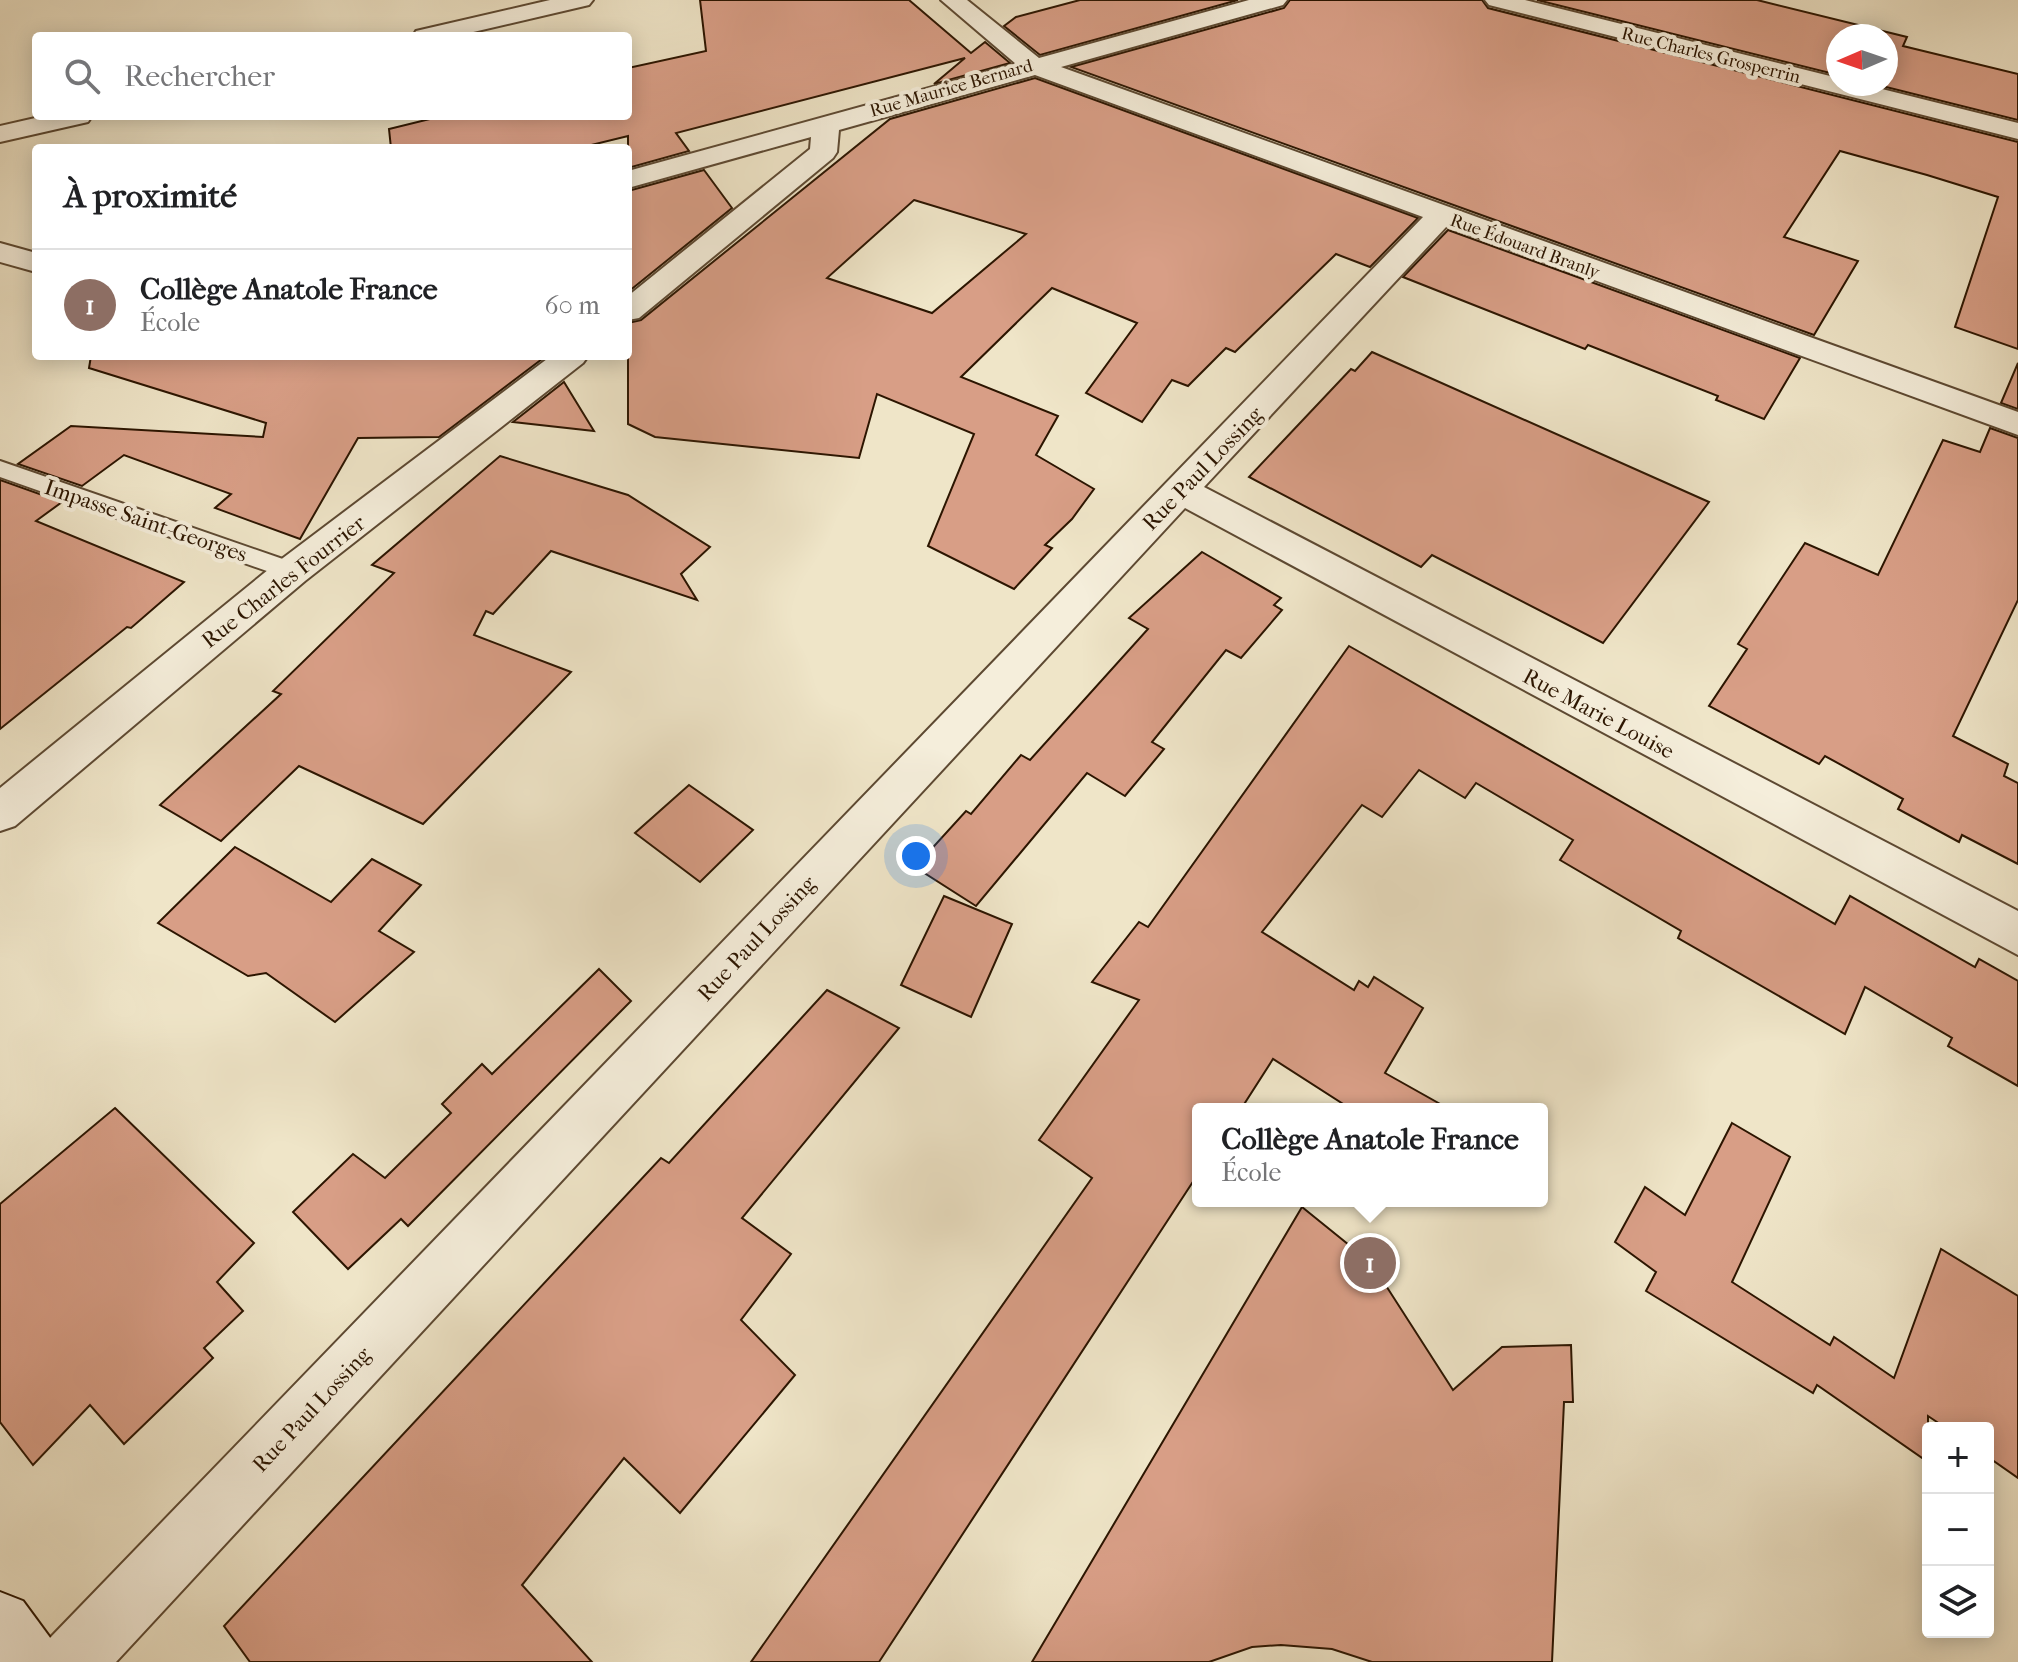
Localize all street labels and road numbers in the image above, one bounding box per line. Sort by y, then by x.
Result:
street label: Rue Charles Grosperrin [1619,23,1803,88]
street label: Rue Maurice Bernard [867,55,1035,122]
street label: Rue Édouard Branly [1447,209,1604,284]
street label: Rue Paul Lossing [1137,401,1268,536]
street label: Impasse Saint-Georges [41,474,250,568]
street label: Rue Charles Fourrier [197,510,371,654]
street label: Rue Marie Louise [1519,663,1679,765]
street label: Rue Paul Lossing [692,870,822,1007]
street label: Rue Paul Lossing [247,1341,377,1478]

